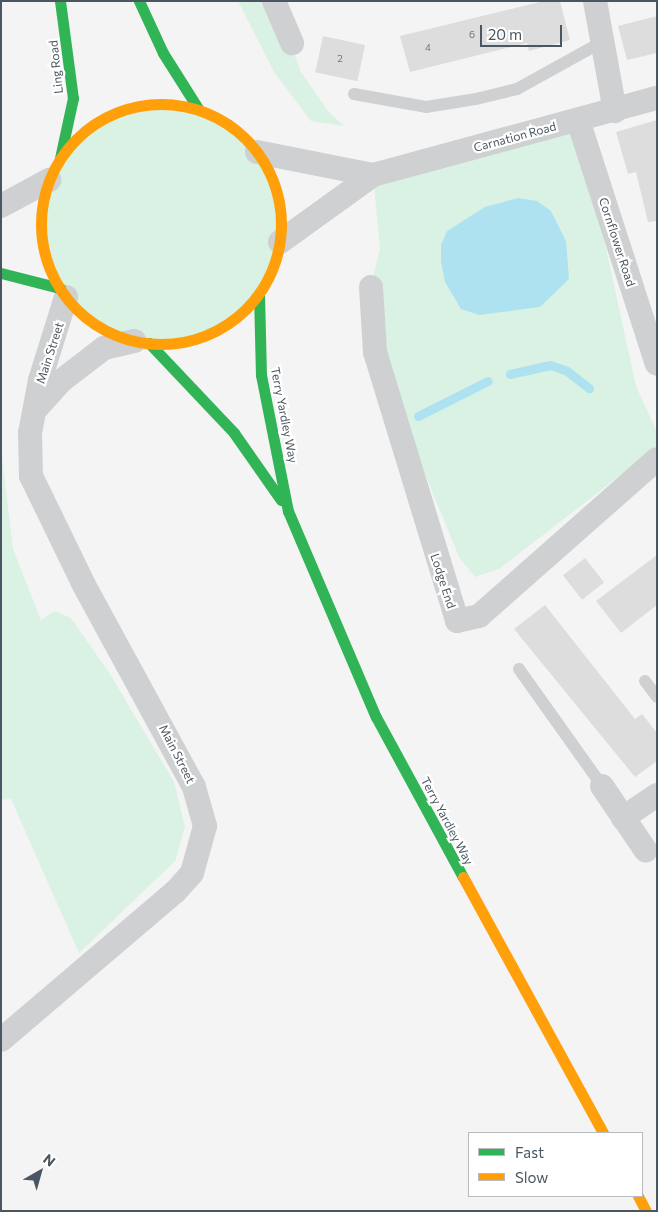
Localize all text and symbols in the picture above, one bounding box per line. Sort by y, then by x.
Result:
scale bar [483,15,566,47]
text: 20 m [488,25,522,43]
house number: 6 [469,29,475,41]
street label: Ling Road [46,40,66,94]
house number: 4 [425,42,431,54]
house number: 2 [337,53,343,65]
street label: Carnation Road [472,119,558,155]
street label: Cornflower Road [596,196,638,288]
street label: Main Street [33,320,67,386]
street label: Terry Yardley Way [268,366,300,464]
street label: Lodge End [427,552,459,610]
street label: Main Street [156,722,198,786]
street label: Terry Yardley Way [418,775,476,867]
legend [468,1132,643,1197]
text: Fast [515,1143,544,1161]
north arrow [15,1147,65,1197]
text: N [40,1150,59,1170]
text: Slow [515,1168,548,1186]

